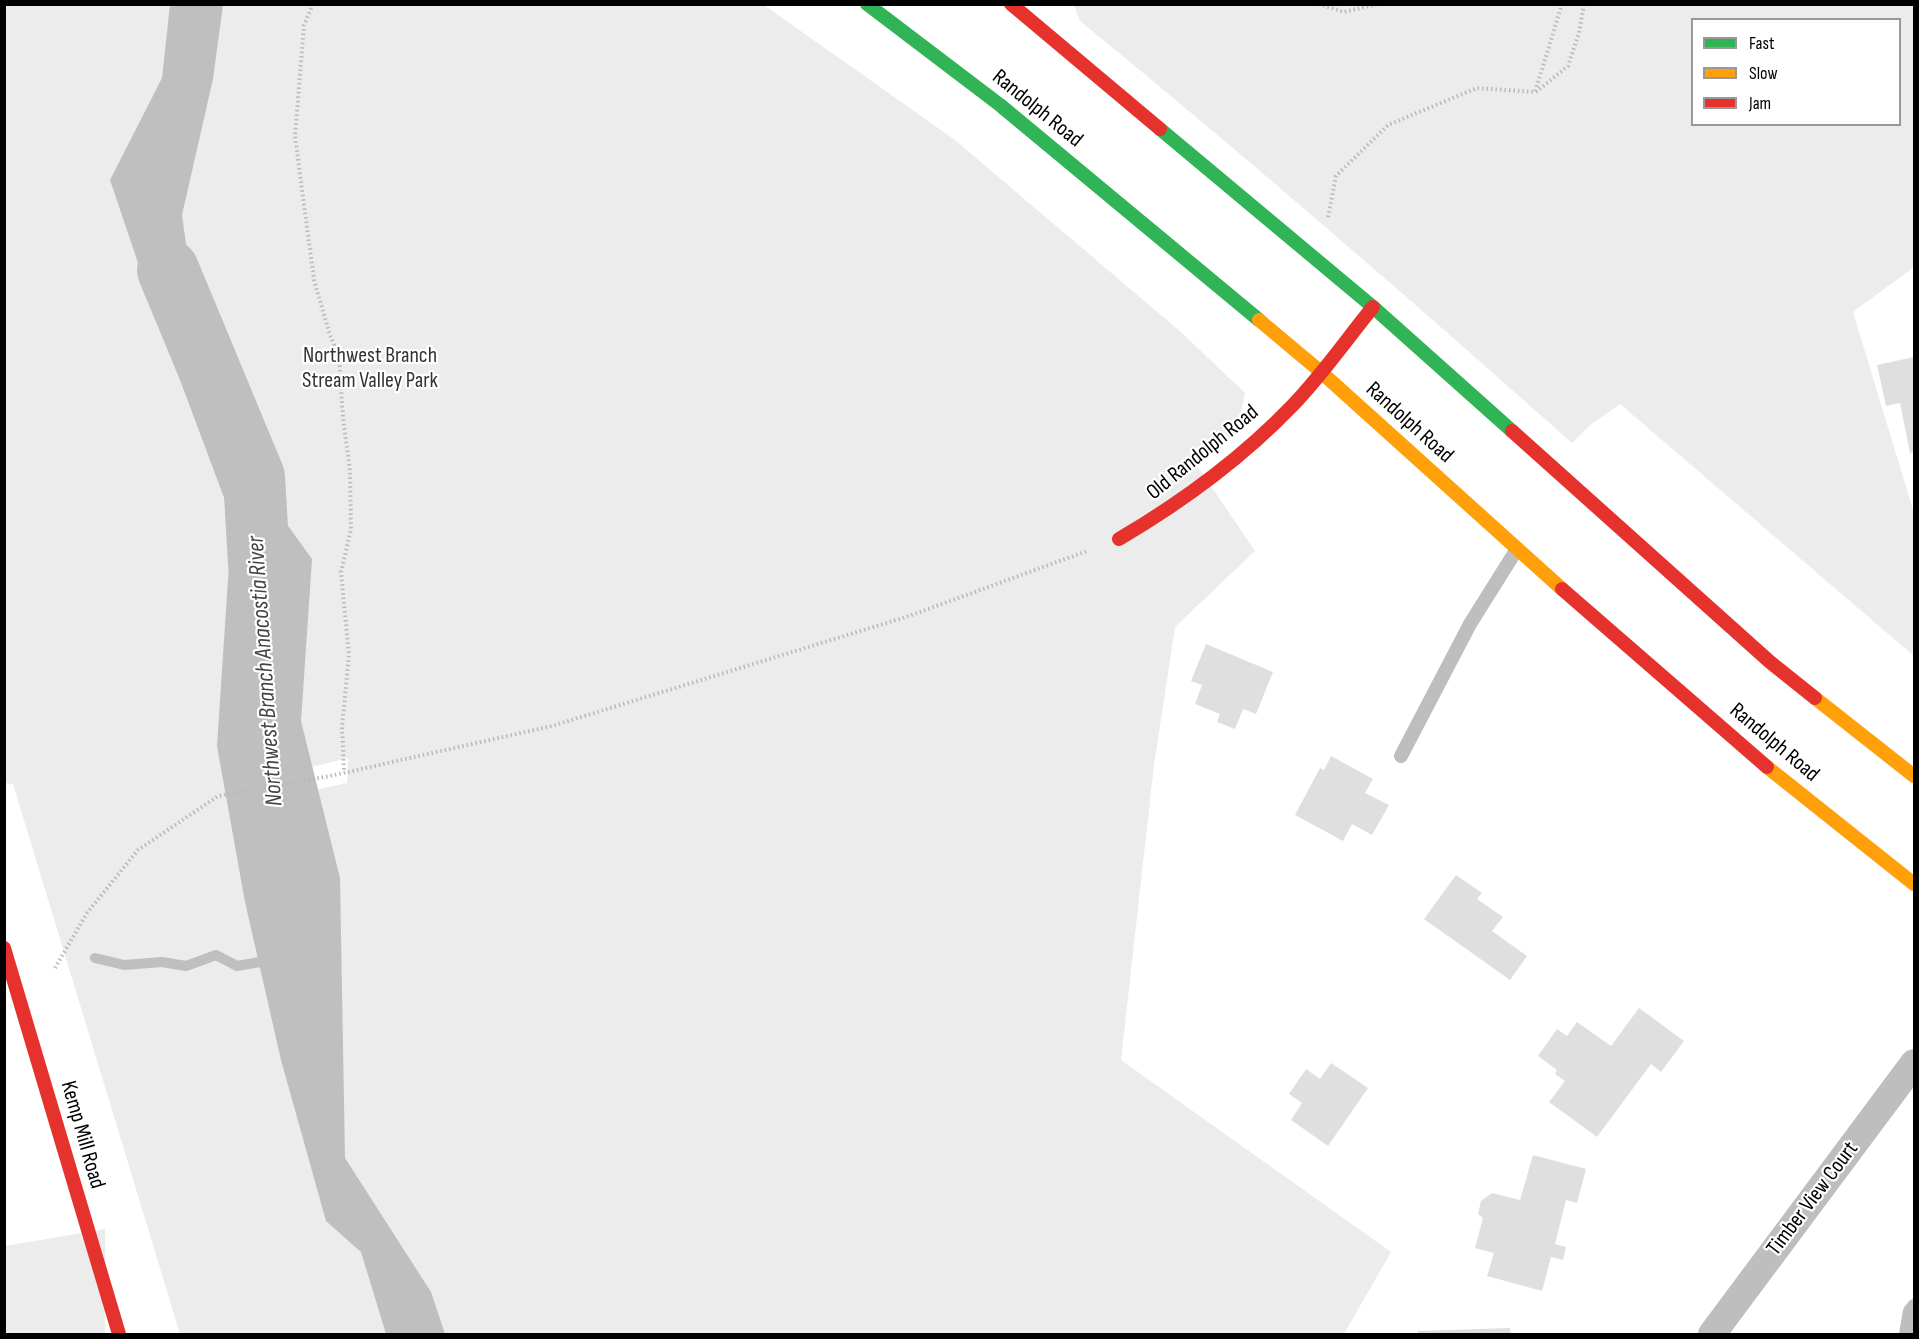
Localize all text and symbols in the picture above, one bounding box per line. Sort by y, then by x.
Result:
legend [1691,18,1901,126]
text: Fast [1749,33,1774,54]
text: Slow [1749,63,1778,84]
street label: Randolph Road [986,64,1088,154]
text: Jam [1749,93,1771,114]
park label: Northwest Branch Stream Valley Park [302,343,438,394]
street label: Randolph Road [1360,377,1458,469]
street label: Old Randolph Road [1142,400,1264,506]
water label: Northwest Branch Anacostia River [242,535,290,807]
street label: Randolph Road [1724,698,1824,788]
street label: Kemp Mill Road [54,1078,110,1192]
street label: Timber View Court [1762,1137,1864,1261]

